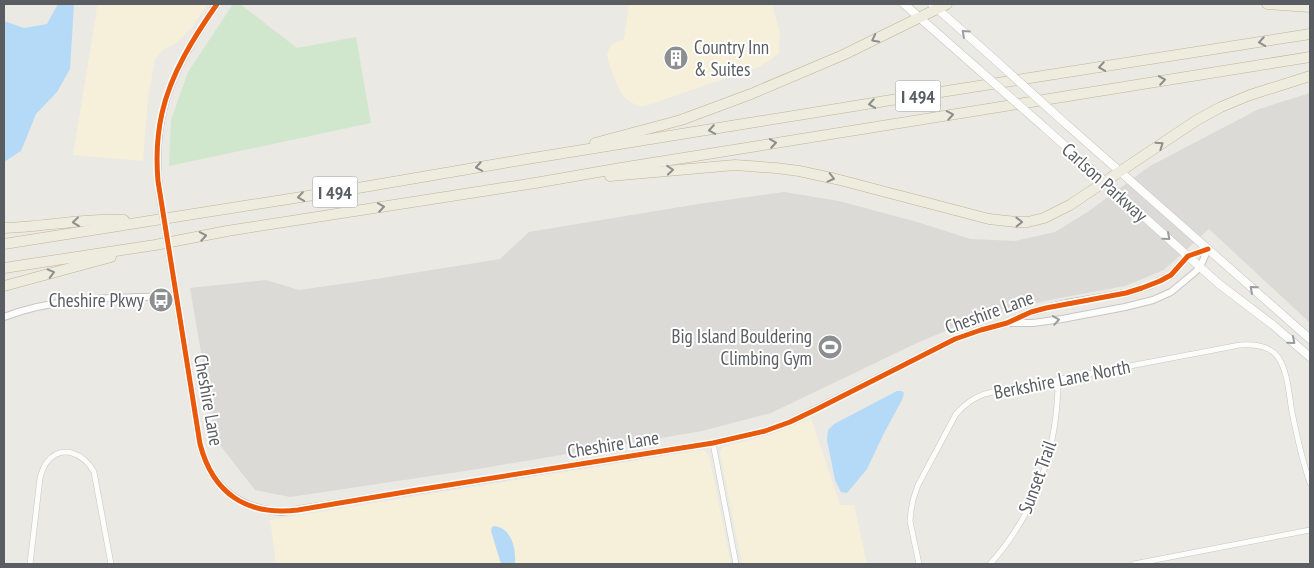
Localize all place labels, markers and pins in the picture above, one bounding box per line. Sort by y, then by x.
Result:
place label: Country Inn & Suites [694,35,769,81]
building icon: Country Inn & Suites [663,45,689,71]
bus stop icon: Cheshire Pkwy [148,287,174,313]
place label: Cheshire Pkwy [49,288,145,312]
place label: Big Island Bouldering Climbing Gym [671,324,812,370]
sports icon: Big Island Bouldering Climbing Gym [817,334,843,360]

